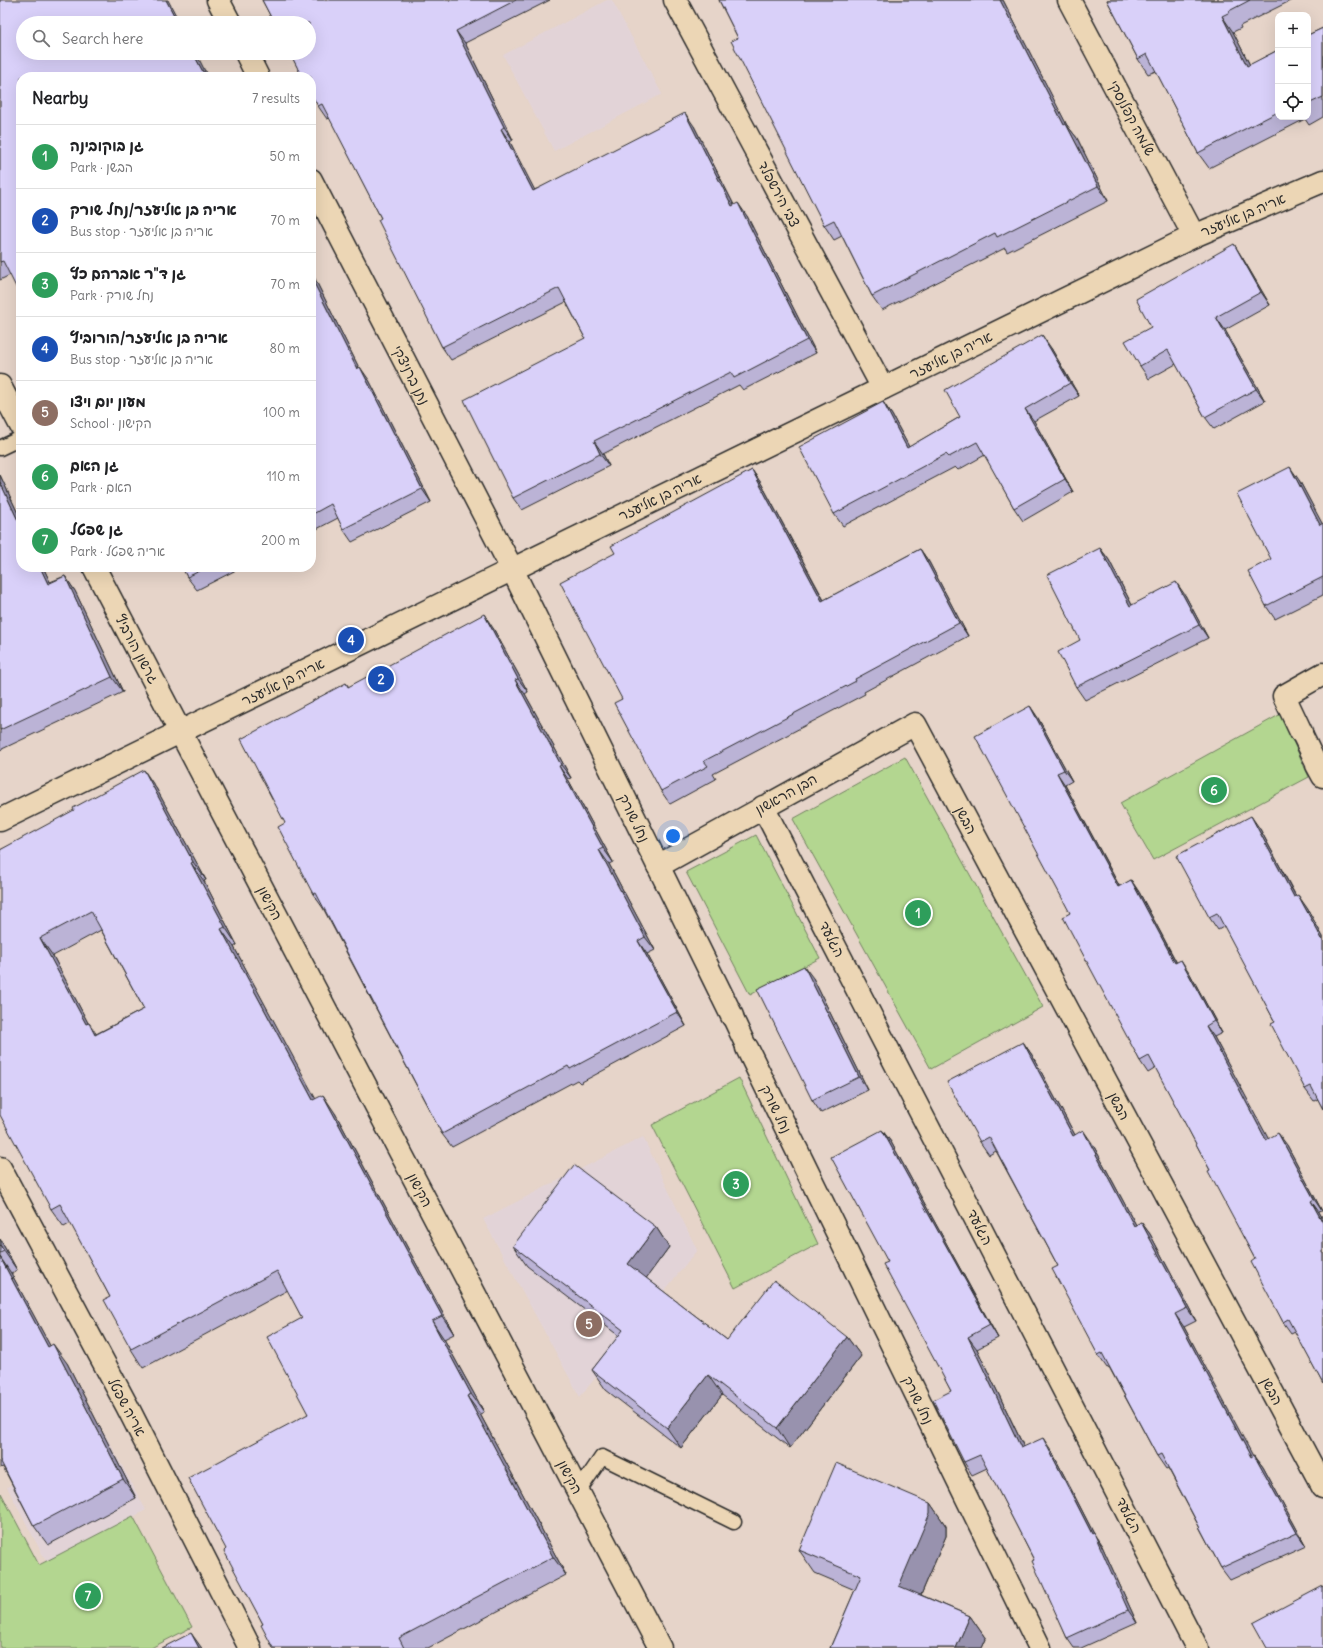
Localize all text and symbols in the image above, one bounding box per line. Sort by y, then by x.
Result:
map controls [1275,12,1311,120]
button: + [1275,12,1311,48]
search box [16,16,316,60]
icon: search [30,27,52,49]
text: Search here [62,29,143,48]
button: − [1275,48,1311,84]
street label: שלמה קפלנסקי [1105,77,1159,159]
button: locate [1275,84,1311,120]
text: Nearby [32,87,88,109]
text: 7 results [252,90,300,107]
text: גן בוקובינה [70,136,144,155]
text: 1 [42,148,48,165]
text: 50 m [269,148,300,165]
street label: צבי הירשפלד [754,158,804,230]
text: Park · הבשן [70,159,133,176]
street label: אריה בן אליעזר [1198,189,1288,241]
text: אריה בן אליעזר/נחל שורק [70,200,237,219]
text: 2 [41,212,49,229]
text: 70 m [271,212,300,229]
text: Bus stop · אריה בן אליעזר [70,223,213,240]
text: גן ד"ר אברהם כץ [70,264,186,283]
text: 3 [41,276,49,293]
text: 70 m [271,276,300,293]
text: Park · נחל שורק [70,287,154,304]
street label: אריה בן אליעזר [906,327,996,383]
text: אריה בן אליעזר/הורוביץ [70,328,228,347]
text: 4 [41,340,49,357]
text: 80 m [269,340,300,357]
street label: נתן ברניצקי [388,342,434,408]
text: Bus stop · אריה בן אליעזר [70,351,213,368]
text: מעון יום ויצו [70,392,146,411]
text: 5 [41,404,49,421]
text: 100 m [263,404,300,421]
text: School · הקישון [70,415,152,432]
text: גן האם [70,456,119,475]
text: 6 [41,468,49,485]
text: 110 m [267,468,300,485]
street label: אריה בן אליעזר [615,469,705,525]
text: Park · האם [70,479,132,496]
text: גן שפטל [70,520,123,539]
text: 7 [42,532,48,549]
text: 200 m [261,532,300,549]
text: Park · אריה שפטל [70,543,165,560]
street label: גרשון הורביץ [111,611,163,687]
pin: 4 [338,625,364,655]
street label: אריה בן אליעזר [238,654,328,710]
pin: 2 [368,664,394,694]
street label: הבן הראשון [752,770,820,818]
pin: 6 [1201,775,1227,805]
street label: נחל שורק [615,791,653,845]
street label: הבשן [951,803,981,837]
your location [663,826,683,846]
street label: הקישון [254,883,286,923]
pin: 1 [905,898,931,928]
street label: הגלעד [815,918,849,960]
street label: נחל שורק [757,1082,795,1136]
street label: הבשן [1104,1089,1134,1123]
pin: 3 [723,1169,749,1199]
street label: הקישון [404,1170,436,1210]
street label: הגלעד [963,1206,997,1248]
pin: 5 [576,1309,602,1339]
street label: נחל שורק [899,1373,937,1427]
street label: הבשן [1257,1374,1287,1408]
street label: אריה שפטל [104,1375,150,1439]
street label: הקישון [554,1457,586,1497]
street label: הגלעד [1112,1494,1146,1536]
pin: 7 [75,1581,101,1611]

